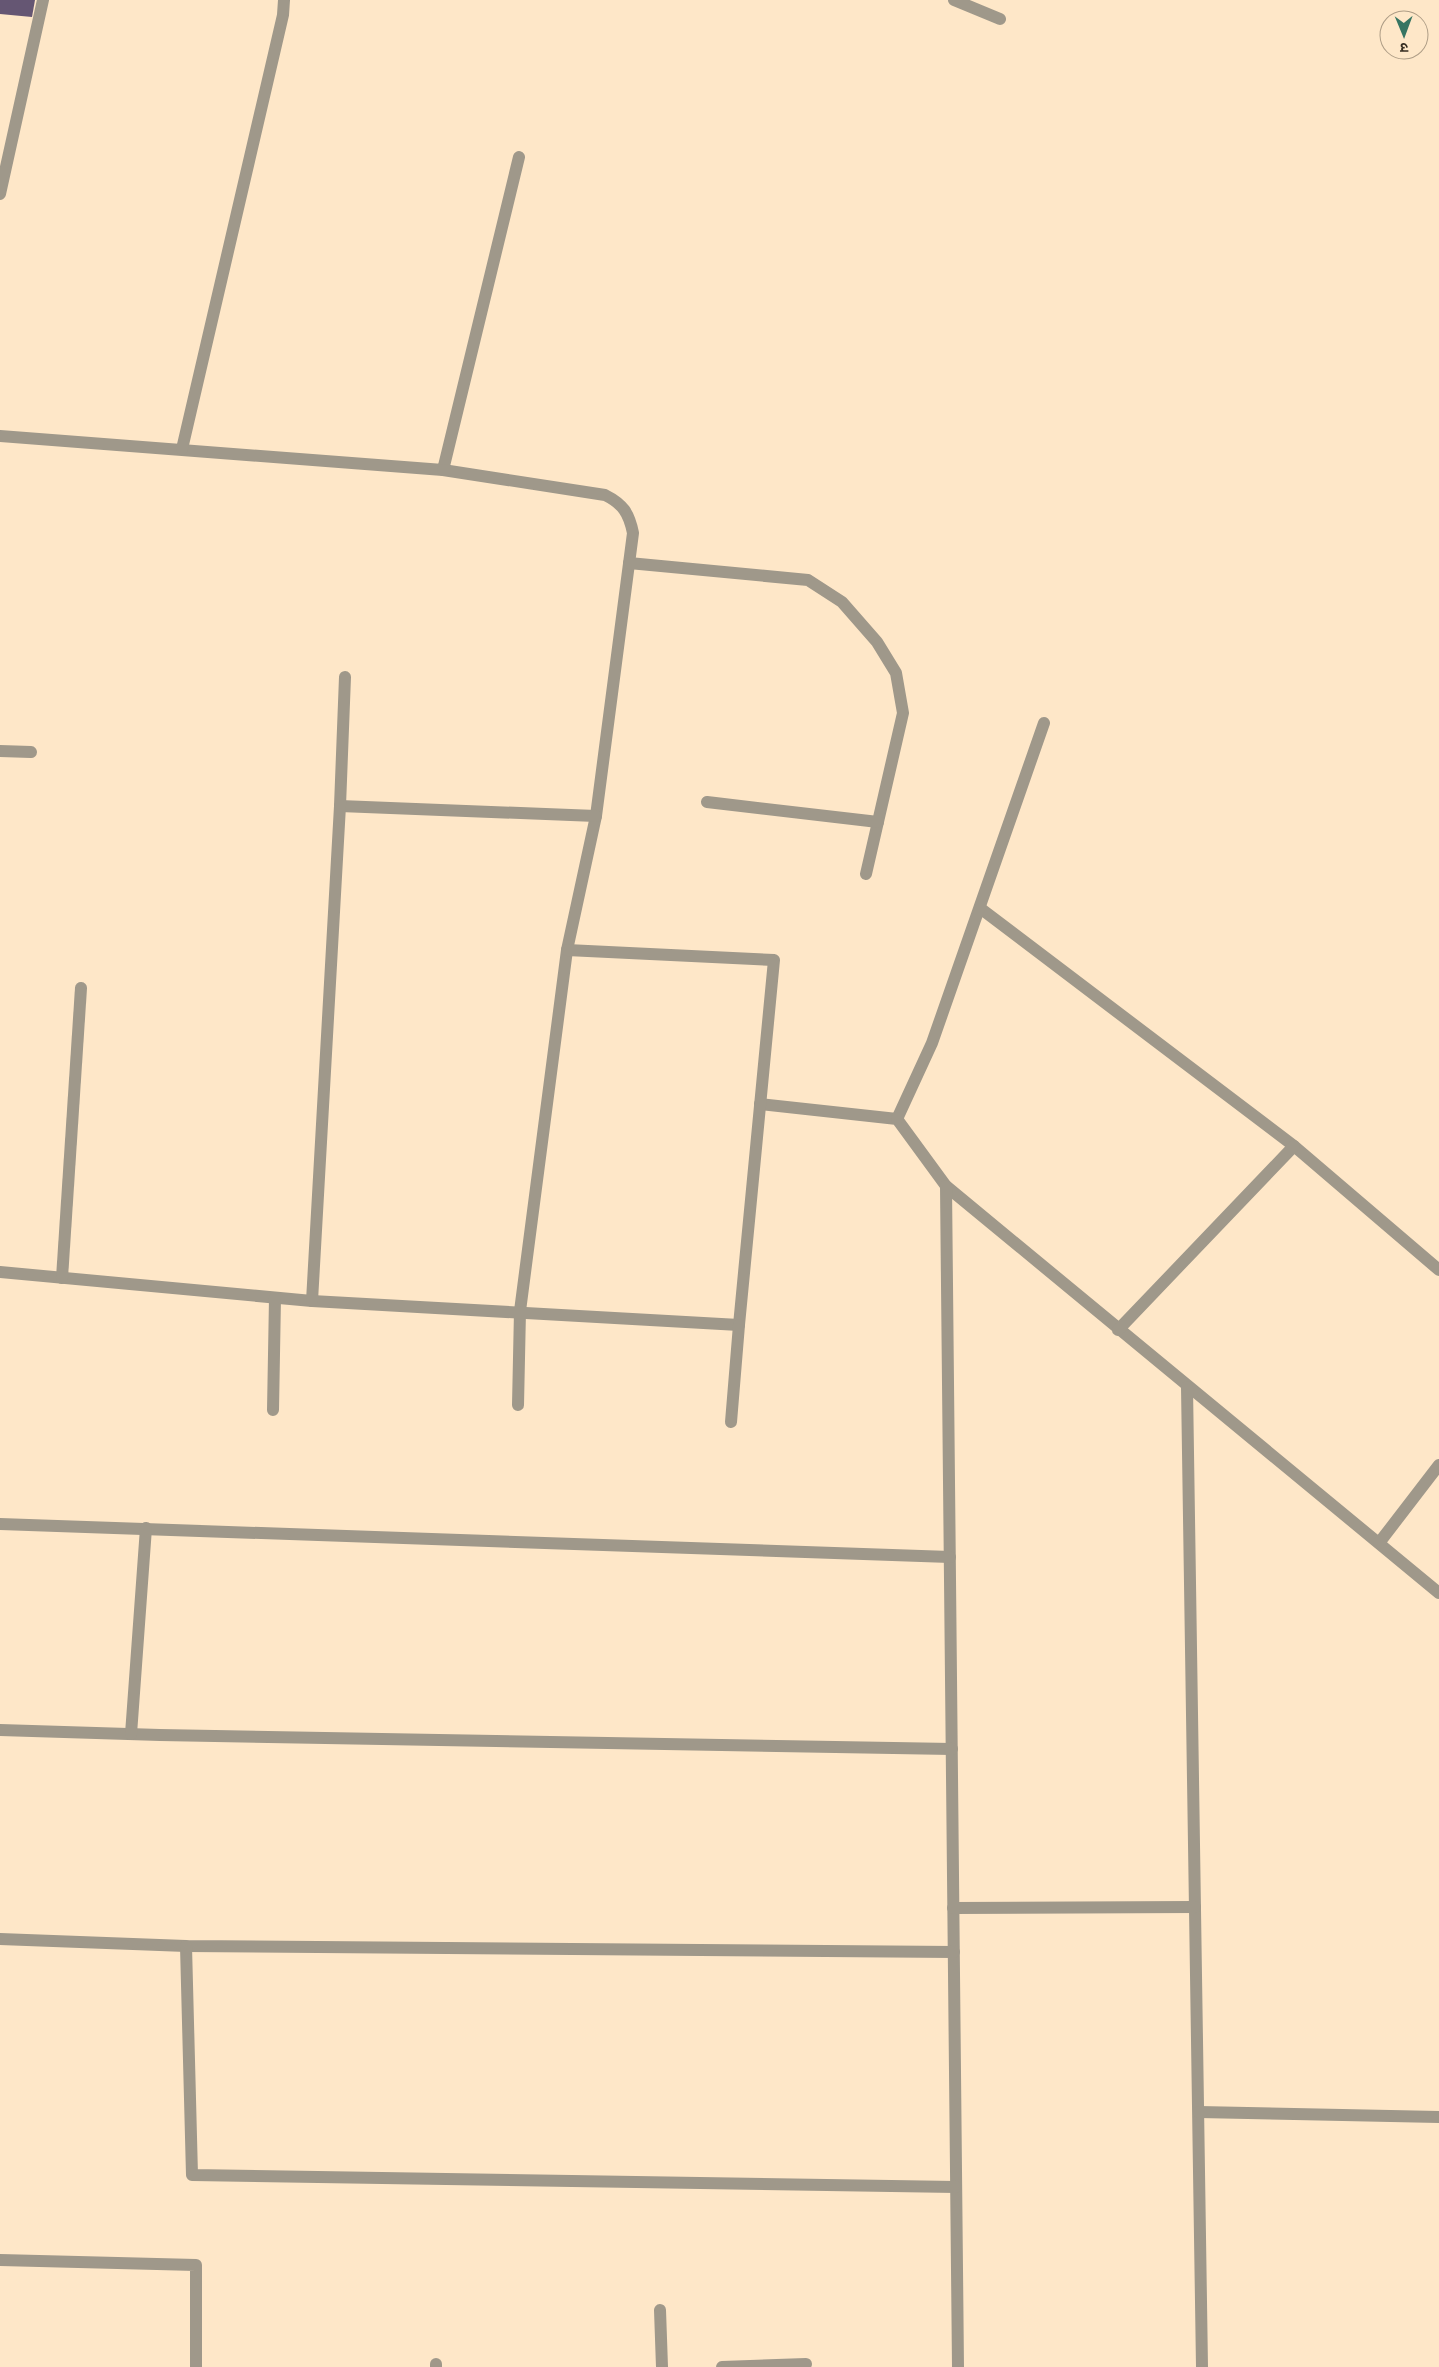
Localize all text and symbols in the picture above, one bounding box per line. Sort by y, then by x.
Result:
north arrow [1379,10,1429,60]
text: उ [1399,39,1409,58]

